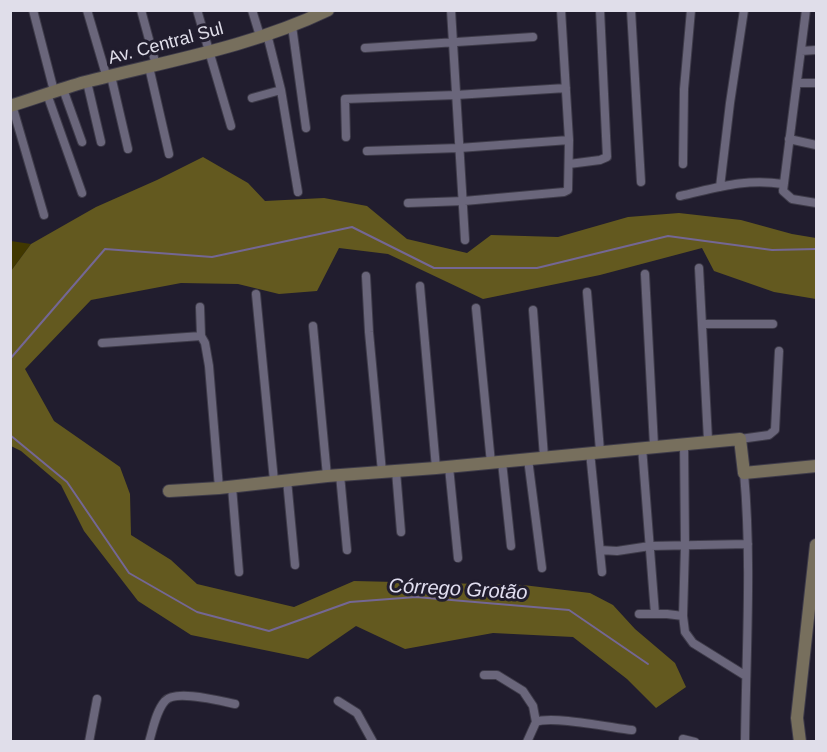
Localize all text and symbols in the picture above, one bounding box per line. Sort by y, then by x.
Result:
street label: Av. Central Sul [106,18,226,70]
water label: Córrego Grotão [388,574,528,606]

